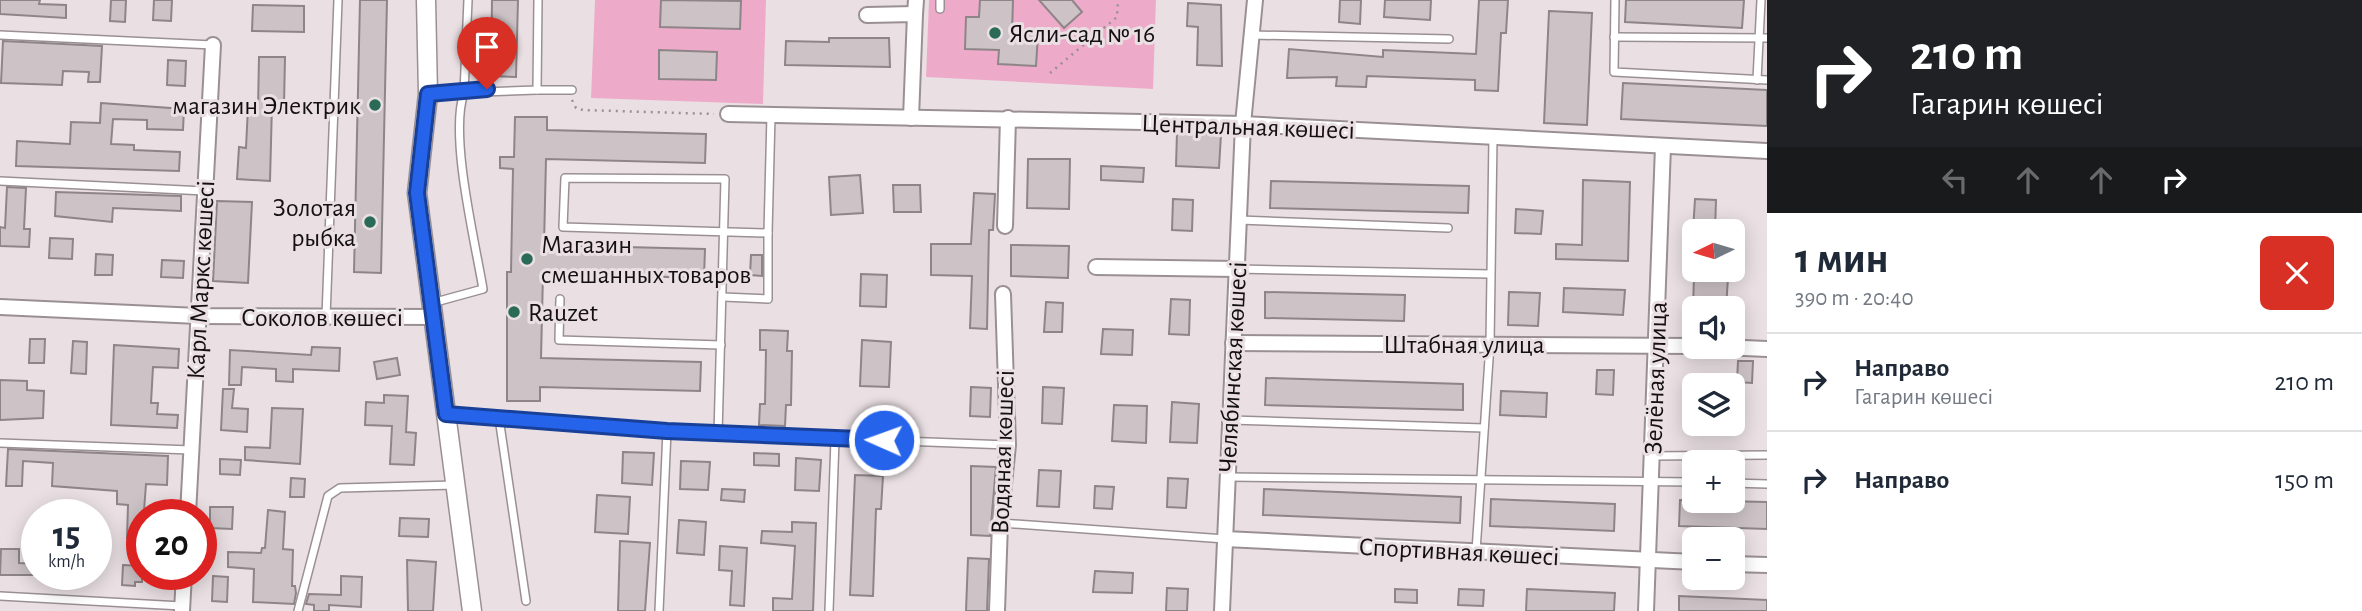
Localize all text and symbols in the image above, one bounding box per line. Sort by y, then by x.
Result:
pin [457,17,517,89]
place label: Ясли-сад № 16 [1009,21,1155,47]
marker: Ясли-сад № 16 [987,25,1003,41]
icon: arrive [468,28,506,66]
icon: right [1795,28,1886,119]
text: 210 m [1910,30,2023,79]
text: Гагарин көшесі [1910,88,2103,120]
place label: магазин Электрик [172,93,361,119]
marker: магазин Электрик [367,97,383,113]
street label: Центральная көшесі [1141,110,1355,144]
icon: left [1936,161,1974,199]
icon: ahead [2009,161,2047,199]
icon: ahead [2082,161,2120,199]
icon: right [2155,161,2193,199]
street label: Карл Маркс көшесі [183,180,219,380]
place label: Золотая рыбка [273,195,356,251]
marker: Золотая рыбка [362,214,378,230]
north arrow [1682,219,1745,282]
map controls [1682,219,1745,590]
place label: Магазин смешанных товаров [541,232,751,288]
button: close [2260,236,2334,310]
text: 1 мин [1795,238,1889,280]
marker: Магазин смешанных товаров [519,251,535,267]
street label: Челябинская көшесі [1214,261,1252,473]
text: 390 m · 20:40 [1795,287,1914,310]
button: sound [1682,296,1745,359]
place label: Rauzet [528,300,598,326]
street label: Зелёная улица [1640,301,1672,455]
marker: Rauzet [506,304,522,320]
street label: Соколов көшесі [241,305,403,331]
street label: Штабная улица [1383,332,1545,358]
text: Направо [1854,355,1949,381]
icon: right [1795,363,1833,401]
street label: Водяная көшесі [987,369,1019,535]
text: 210 m [2274,369,2334,395]
button: layers [1682,373,1745,436]
text: Гагарин көшесі [1854,386,1993,409]
position arrow [847,403,921,477]
button: + [1682,450,1745,513]
icon: right [1795,461,1833,499]
text: Направо [1854,467,1949,493]
text: 150 m [2275,467,2334,493]
speed limit sign: 20 [126,499,217,590]
text: 15 [53,518,80,553]
button: − [1682,527,1745,590]
street label: Спортивная көшесі [1358,534,1560,570]
text: km/h [48,553,85,571]

